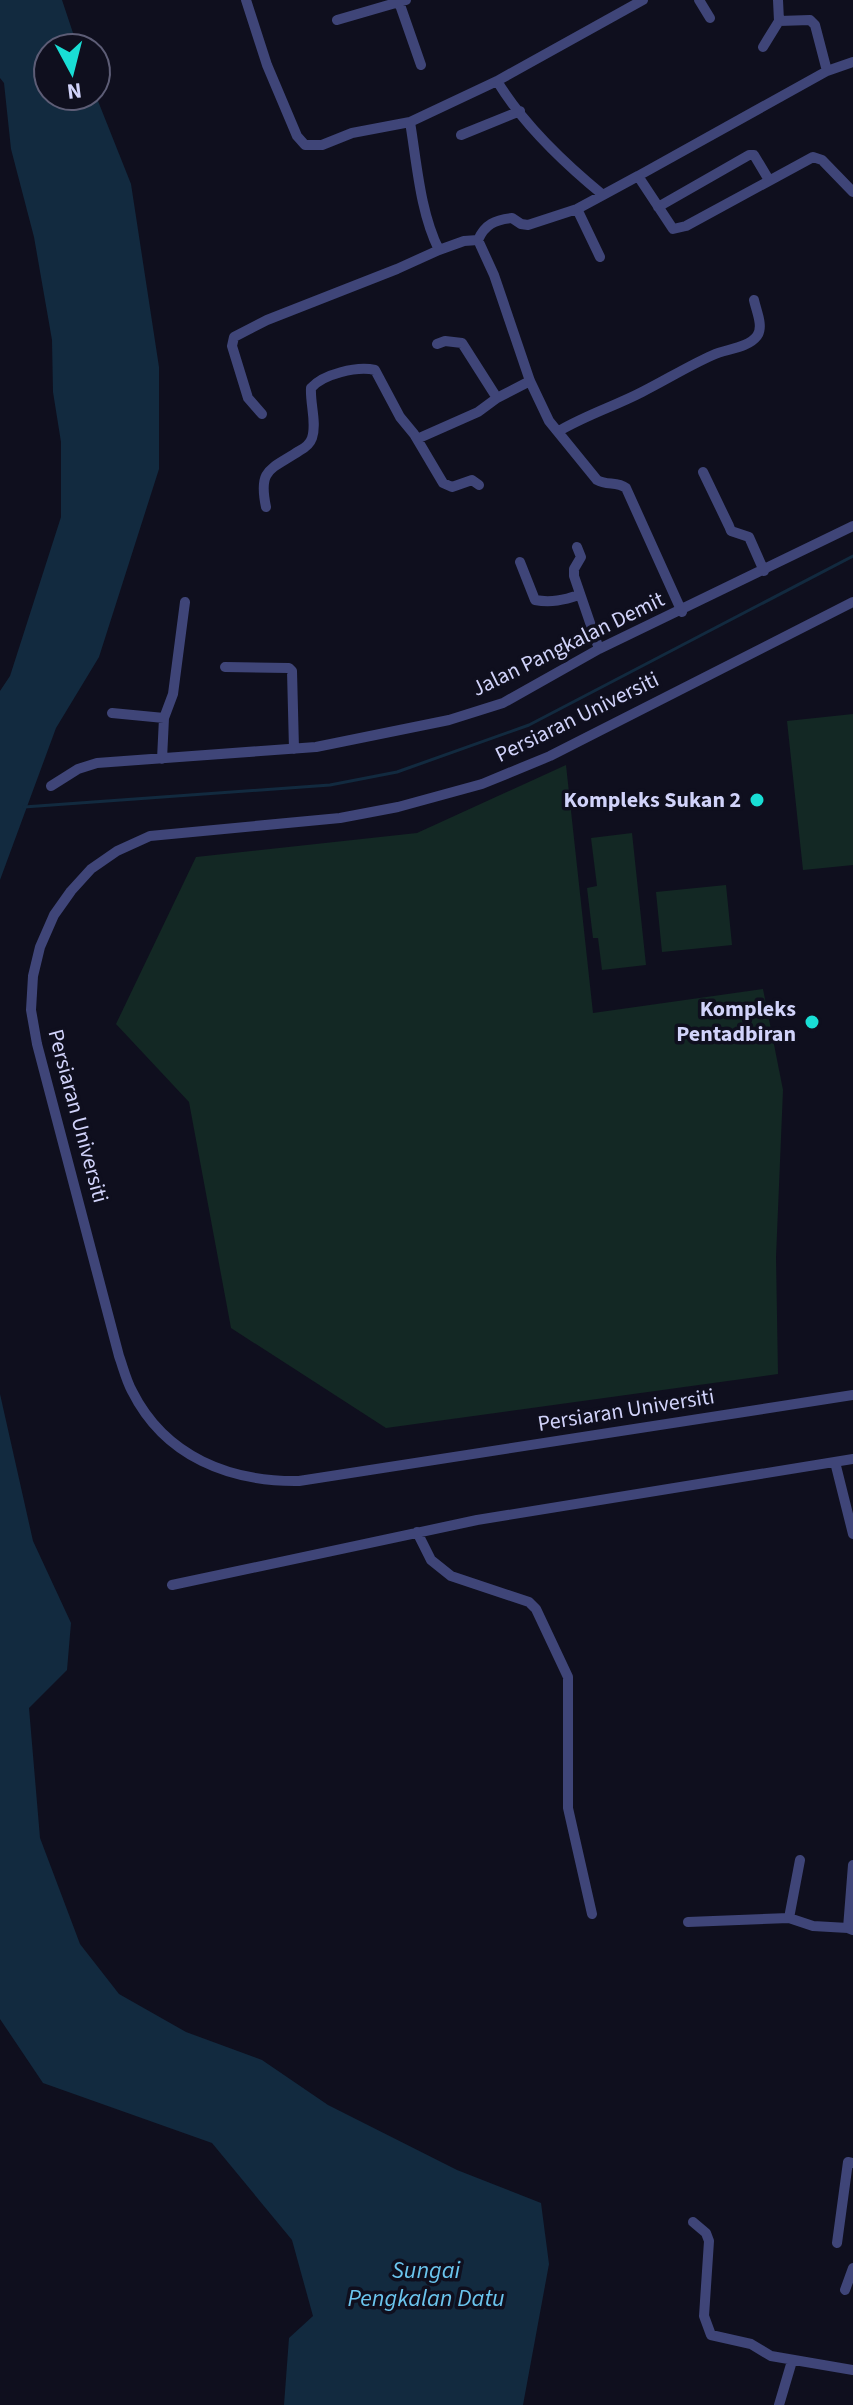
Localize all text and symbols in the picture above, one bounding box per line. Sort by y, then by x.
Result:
north arrow [32,32,112,112]
text: N [65,74,84,108]
street label: Jalan Pangkalan Demit [466,583,670,705]
street label: Persiaran Universiti [490,663,664,771]
place label: Kompleks Sukan 2 [564,784,741,816]
marker: Kompleks Sukan 2 [748,791,766,809]
place label: Kompleks Pentadbiran [676,993,796,1050]
marker: Kompleks Pentadbiran [803,1013,821,1031]
street label: Persiaran Universiti [39,1026,117,1206]
street label: Persiaran Universiti [535,1380,717,1440]
water label: Sungai Pengkalan Datu [348,2253,504,2316]

